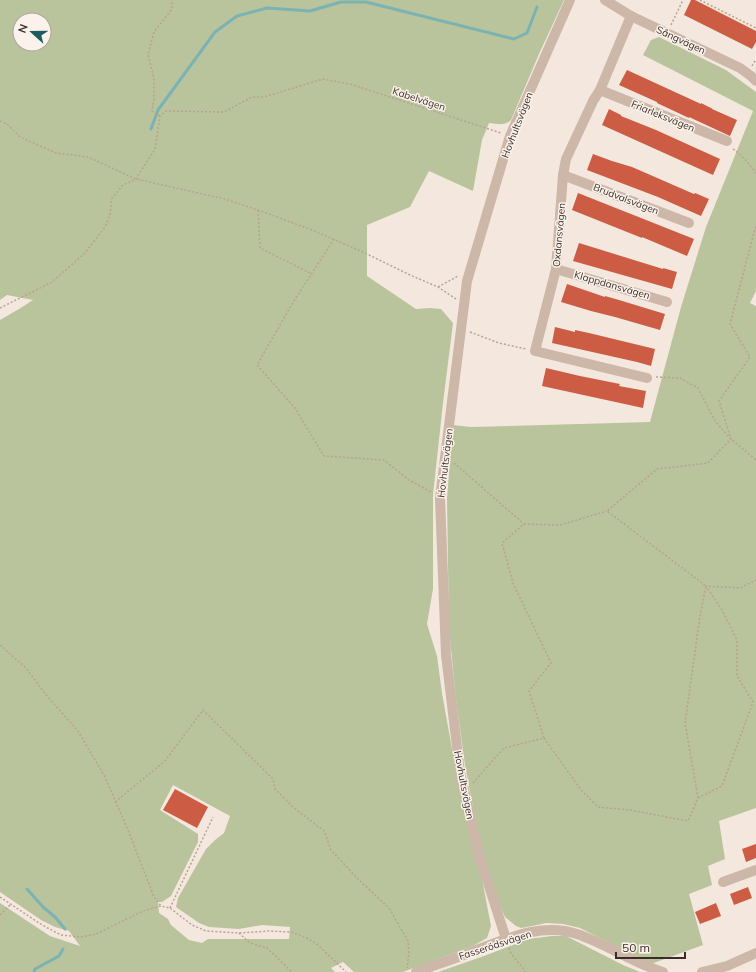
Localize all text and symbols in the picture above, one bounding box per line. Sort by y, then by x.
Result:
north arrow [12,12,52,52]
text: N [15,22,31,35]
street label: Sångvägen [654,23,708,57]
street label: Kabelvägen [391,84,447,114]
street label: Hovhultsvägen [498,90,536,160]
street label: Friarleksvägen [629,97,697,135]
street label: Brudvalsvägen [591,181,661,218]
street label: Oxdansvägen [550,202,568,268]
street label: Klappdansvägen [573,268,651,302]
street label: Hovhultsvägen [434,428,456,498]
street label: Hovhultsvägen [451,750,477,821]
street label: Fasserödsvägen [457,927,533,963]
scale bar [616,934,685,960]
text: 50 m [622,940,650,955]

